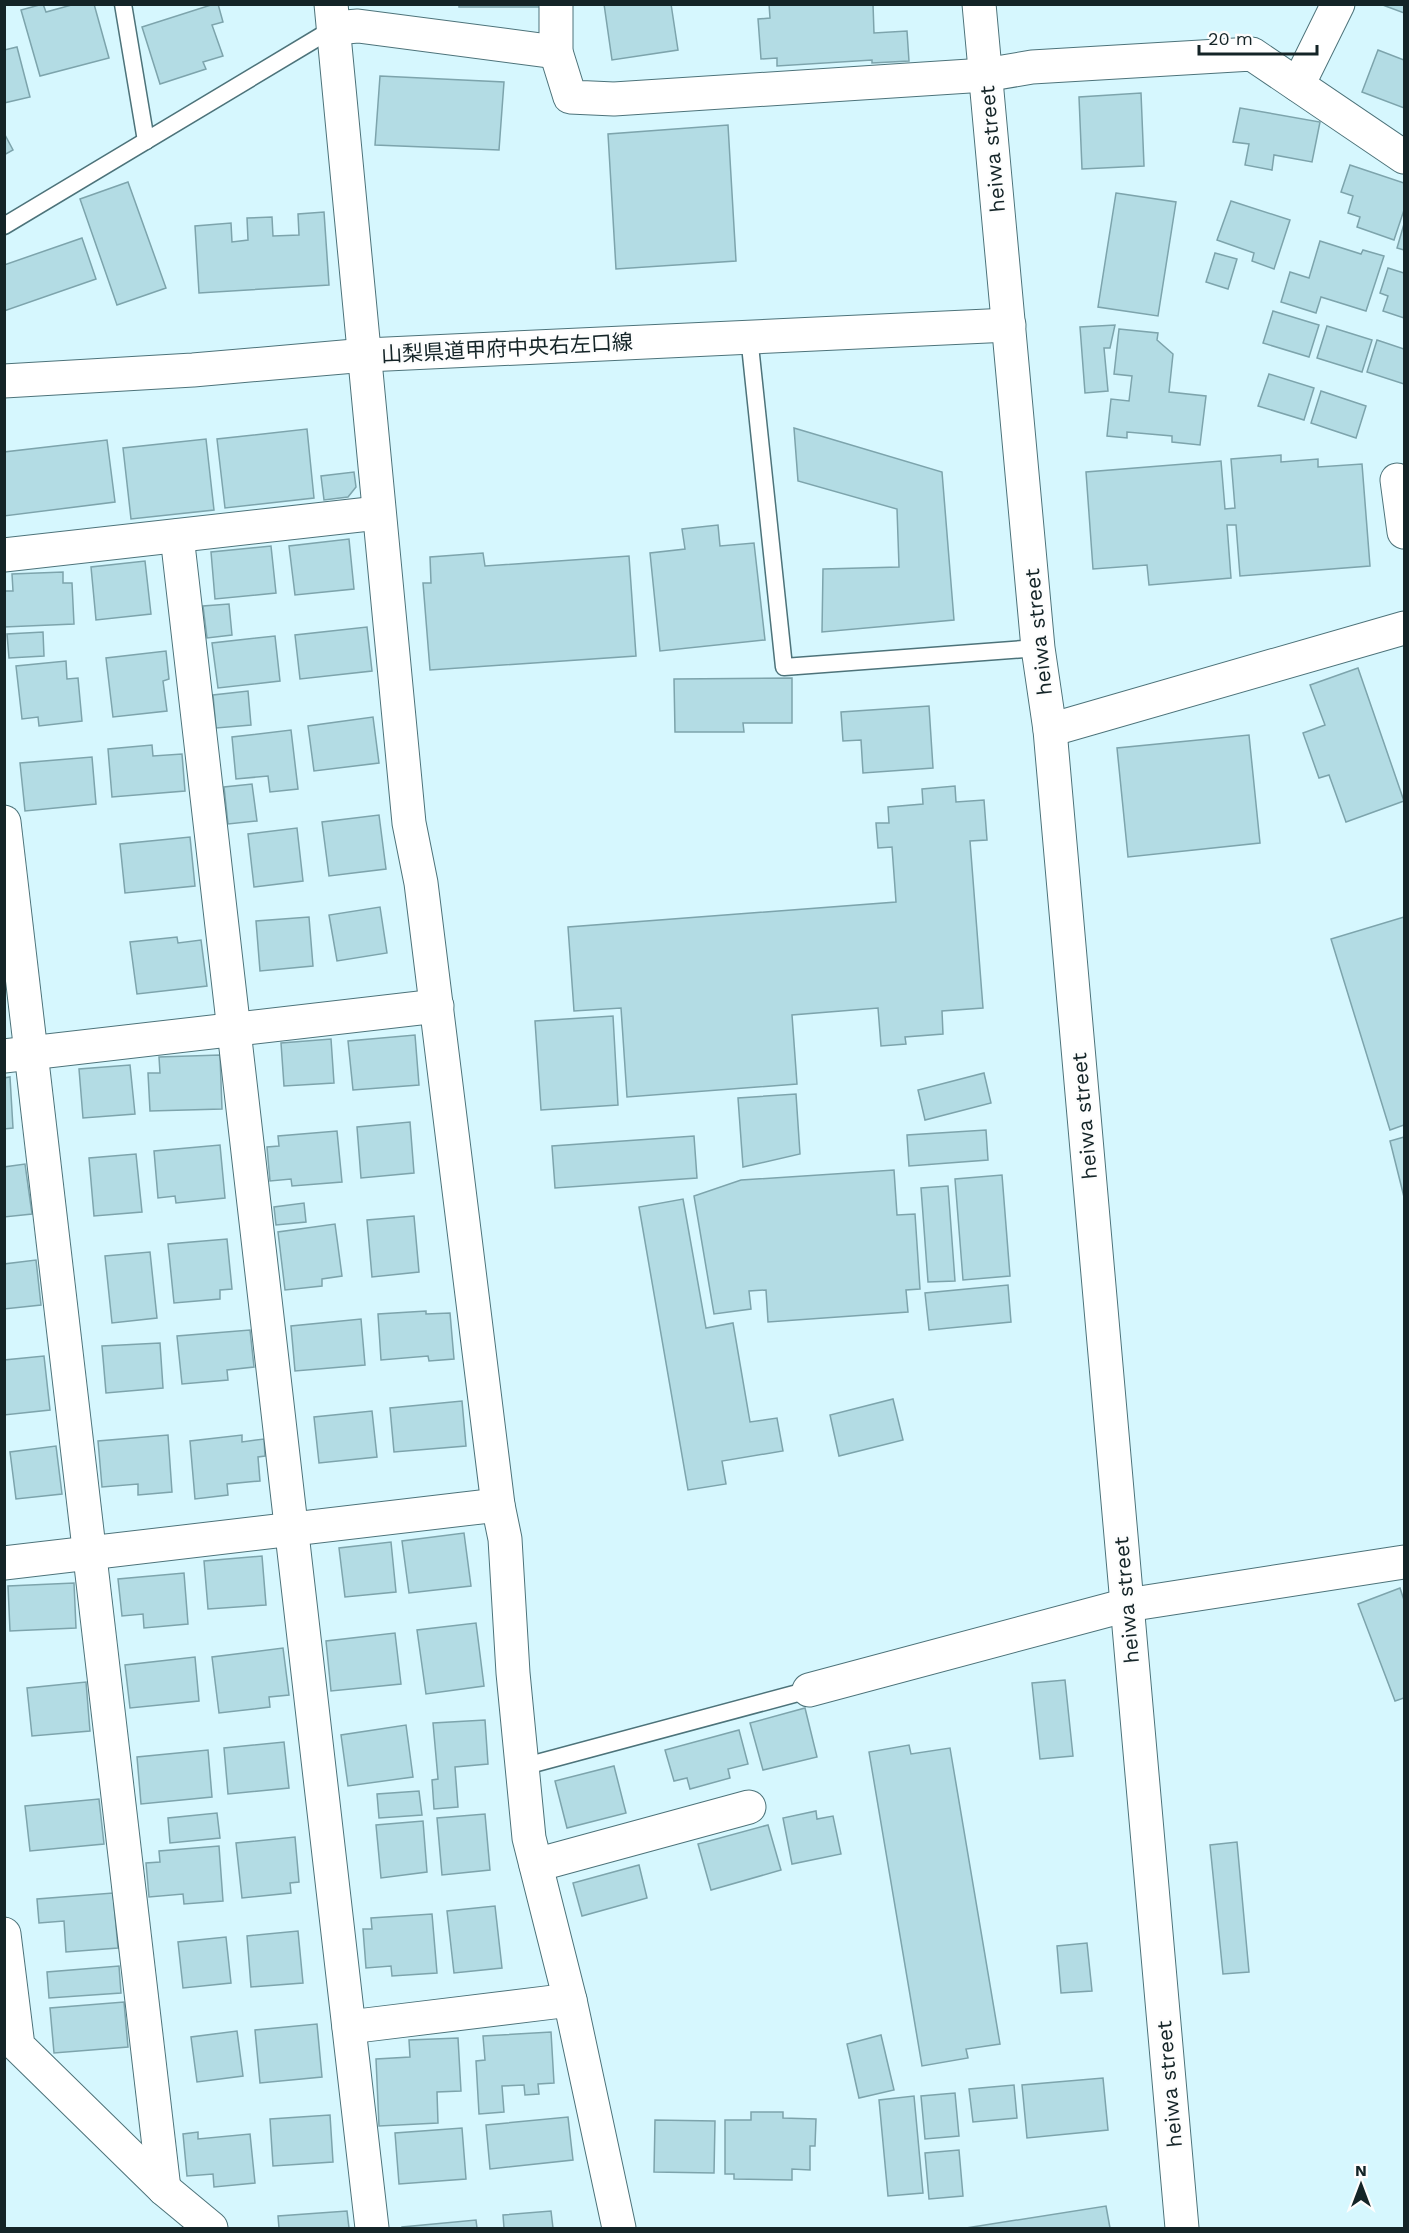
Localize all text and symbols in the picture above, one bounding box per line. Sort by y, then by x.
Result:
scale bar [1199,18,1318,56]
text: 20 m [1208,28,1253,49]
street label: heiwa street [974,84,1010,214]
street label: 山梨県道甲府中央右左口線 [381,329,633,367]
street label: heiwa street [1019,567,1057,697]
street label: heiwa street [1066,1051,1102,1181]
street label: heiwa street [1108,1535,1144,1665]
street label: heiwa street [1151,2019,1187,2149]
north arrow [1331,2155,1391,2215]
text: N [1355,2161,1367,2180]

